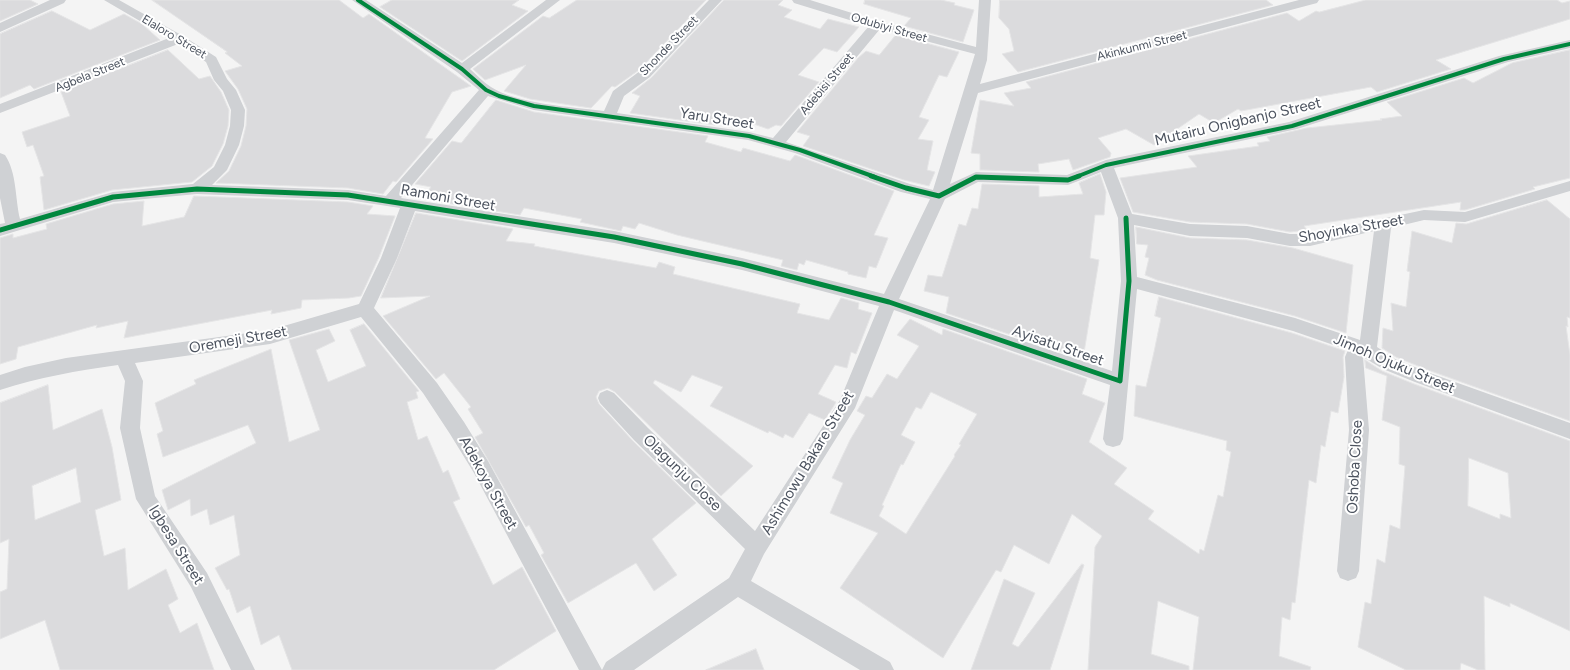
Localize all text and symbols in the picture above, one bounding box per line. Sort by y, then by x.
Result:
street label: Odubiyi Street [849,10,929,46]
street label: Elaloro Street [139,12,209,62]
street label: Shonde Street [637,13,701,79]
street label: Akinkunmi Street [1096,28,1188,64]
street label: Adebisi Street [797,50,857,118]
street label: Agbela Street [53,54,127,96]
street label: Mutairu Onigbanjo Street [1153,94,1323,150]
street label: Yaru Street [679,104,755,134]
street label: Ramoni Street [399,181,497,215]
street label: Shoyinka Street [1297,211,1405,247]
street label: Ayisatu Street [1010,322,1106,370]
street label: Oremeji Street [188,323,288,357]
street label: Jimoh Ojuku Street [1331,330,1457,398]
street label: Ashimowu Bakare Street [758,388,858,538]
street label: Oshoba Close [1344,420,1366,514]
street label: Olagunju Close [639,431,725,515]
street label: Adekoya Street [455,433,521,533]
street label: Igbesa Street [144,502,208,588]

